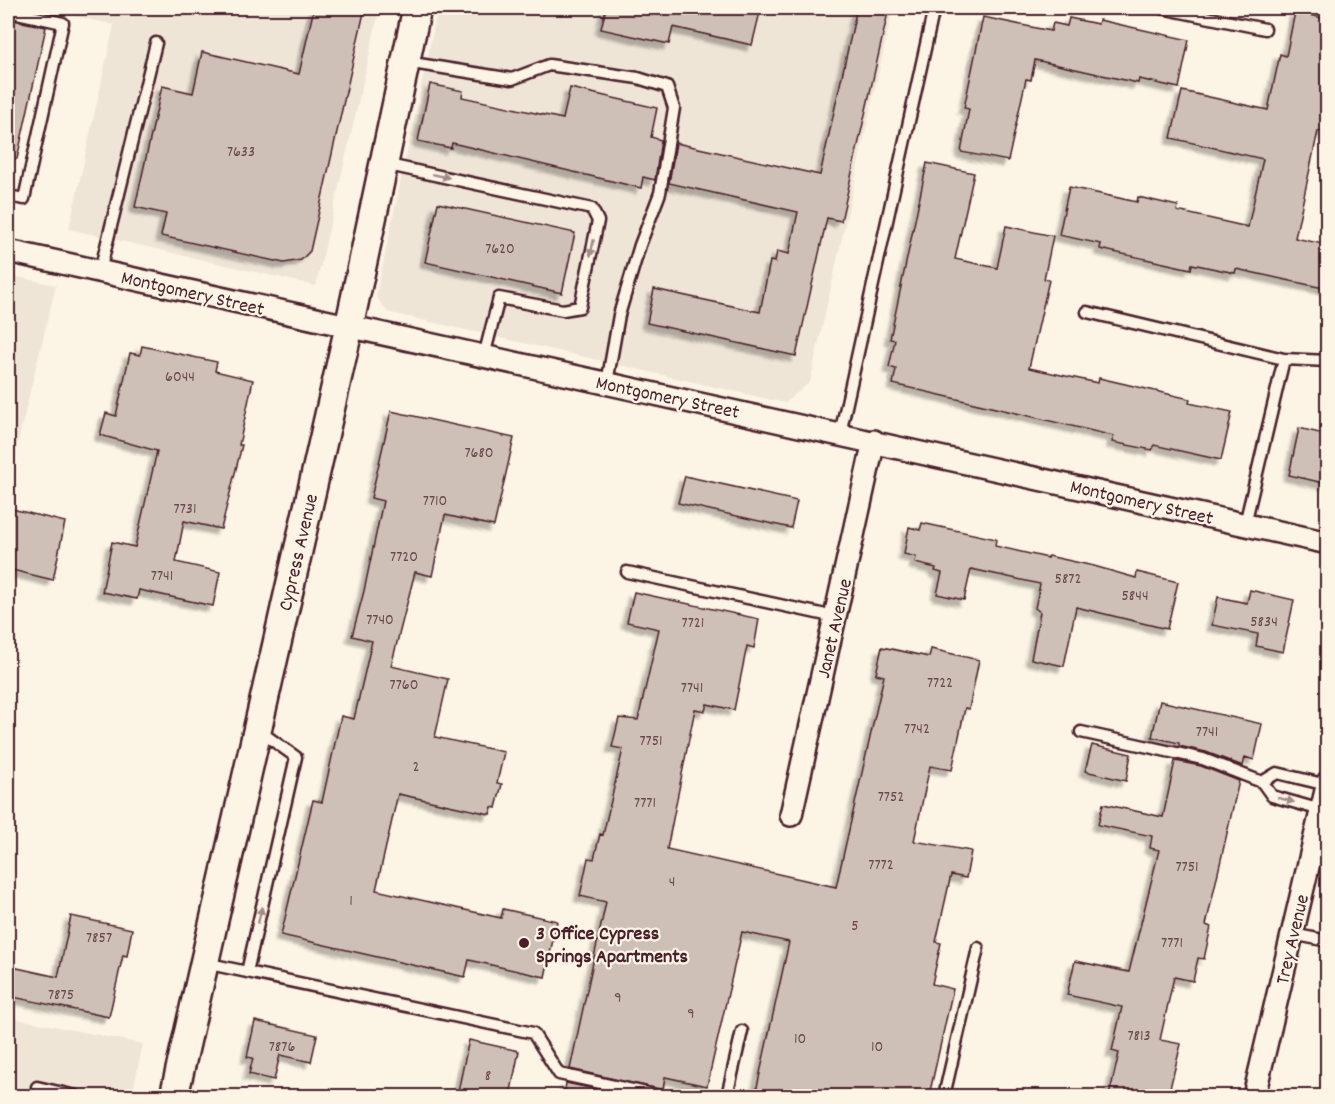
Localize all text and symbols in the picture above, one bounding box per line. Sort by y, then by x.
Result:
house number: 7633 [227,141,255,164]
one-way arrow [431,172,450,182]
house number: 7620 [485,238,515,261]
one-way arrow [587,238,596,257]
street label: Montgomery Street [118,265,267,325]
house number: 6044 [165,366,195,389]
street label: Montgomery Street [593,370,742,428]
house number: 7680 [464,442,494,465]
street label: Montgomery Street [1067,474,1216,534]
house number: 7710 [423,490,447,513]
street label: Cypress Avenue [273,491,327,614]
house number: 7731 [174,498,196,521]
house number: 7720 [390,546,418,569]
house number: 7741 [151,565,173,588]
house number: 5872 [1055,568,1081,591]
street label: Janet Avenue [811,576,861,681]
house number: 5844 [1121,585,1149,608]
house number: 7740 [366,609,394,632]
house number: 5834 [1250,611,1278,634]
house number: 7721 [682,612,704,635]
house number: 7722 [927,672,953,695]
house number: 7760 [390,674,418,697]
house number: 7741 [681,677,703,700]
house number: 7742 [904,718,930,741]
house number: 7741 [1196,721,1218,744]
house number: 7751 [639,730,663,753]
house number: 2 [413,756,420,779]
house number: 7752 [878,786,904,809]
house number: 7771 [634,792,656,815]
one-way arrow [1277,796,1295,805]
house number: 7772 [868,854,894,877]
house number: 7751 [1175,856,1199,879]
house number: 4 [669,871,675,894]
house number: 1 [349,890,353,913]
street label: Trey Avenue [1270,892,1318,987]
one-way arrow [256,905,265,924]
house number: 5 [851,915,859,938]
place label: 3 Office Cypress Springs Apartments [536,921,688,972]
house number: 7857 [86,927,112,950]
house number: 7771 [1161,932,1183,955]
marker: 3 Office Cypress Springs Apartments [517,936,531,950]
house number: 7875 [48,984,74,1007]
house number: 9 [614,987,622,1010]
house number: 9 [687,1003,695,1026]
house number: 7813 [1127,1025,1151,1048]
house number: 10 [794,1028,806,1051]
house number: 7876 [269,1036,295,1059]
house number: 10 [871,1036,883,1059]
house number: 8 [485,1065,491,1088]

